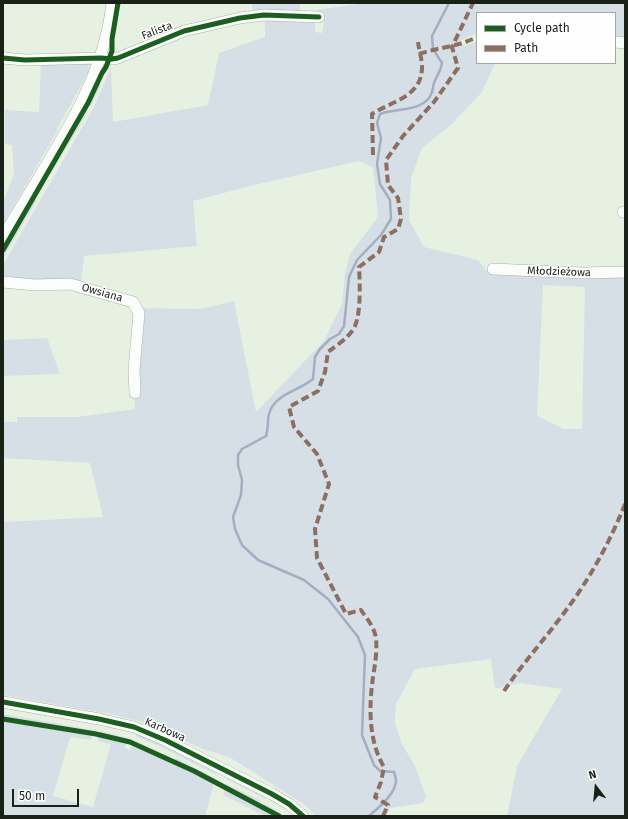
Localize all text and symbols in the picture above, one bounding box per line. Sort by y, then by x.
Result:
legend [476,12,616,64]
street label: Falista [140,19,174,43]
text: Cycle path [514,21,570,35]
text: Path [514,41,538,55]
street label: Młodzieżowa [527,264,591,280]
street label: Owsiana [80,281,124,305]
street label: Karbowa [143,715,187,745]
north arrow [576,767,616,807]
text: N [587,768,598,782]
scale bar [14,781,81,807]
text: 50 m [19,789,45,803]

